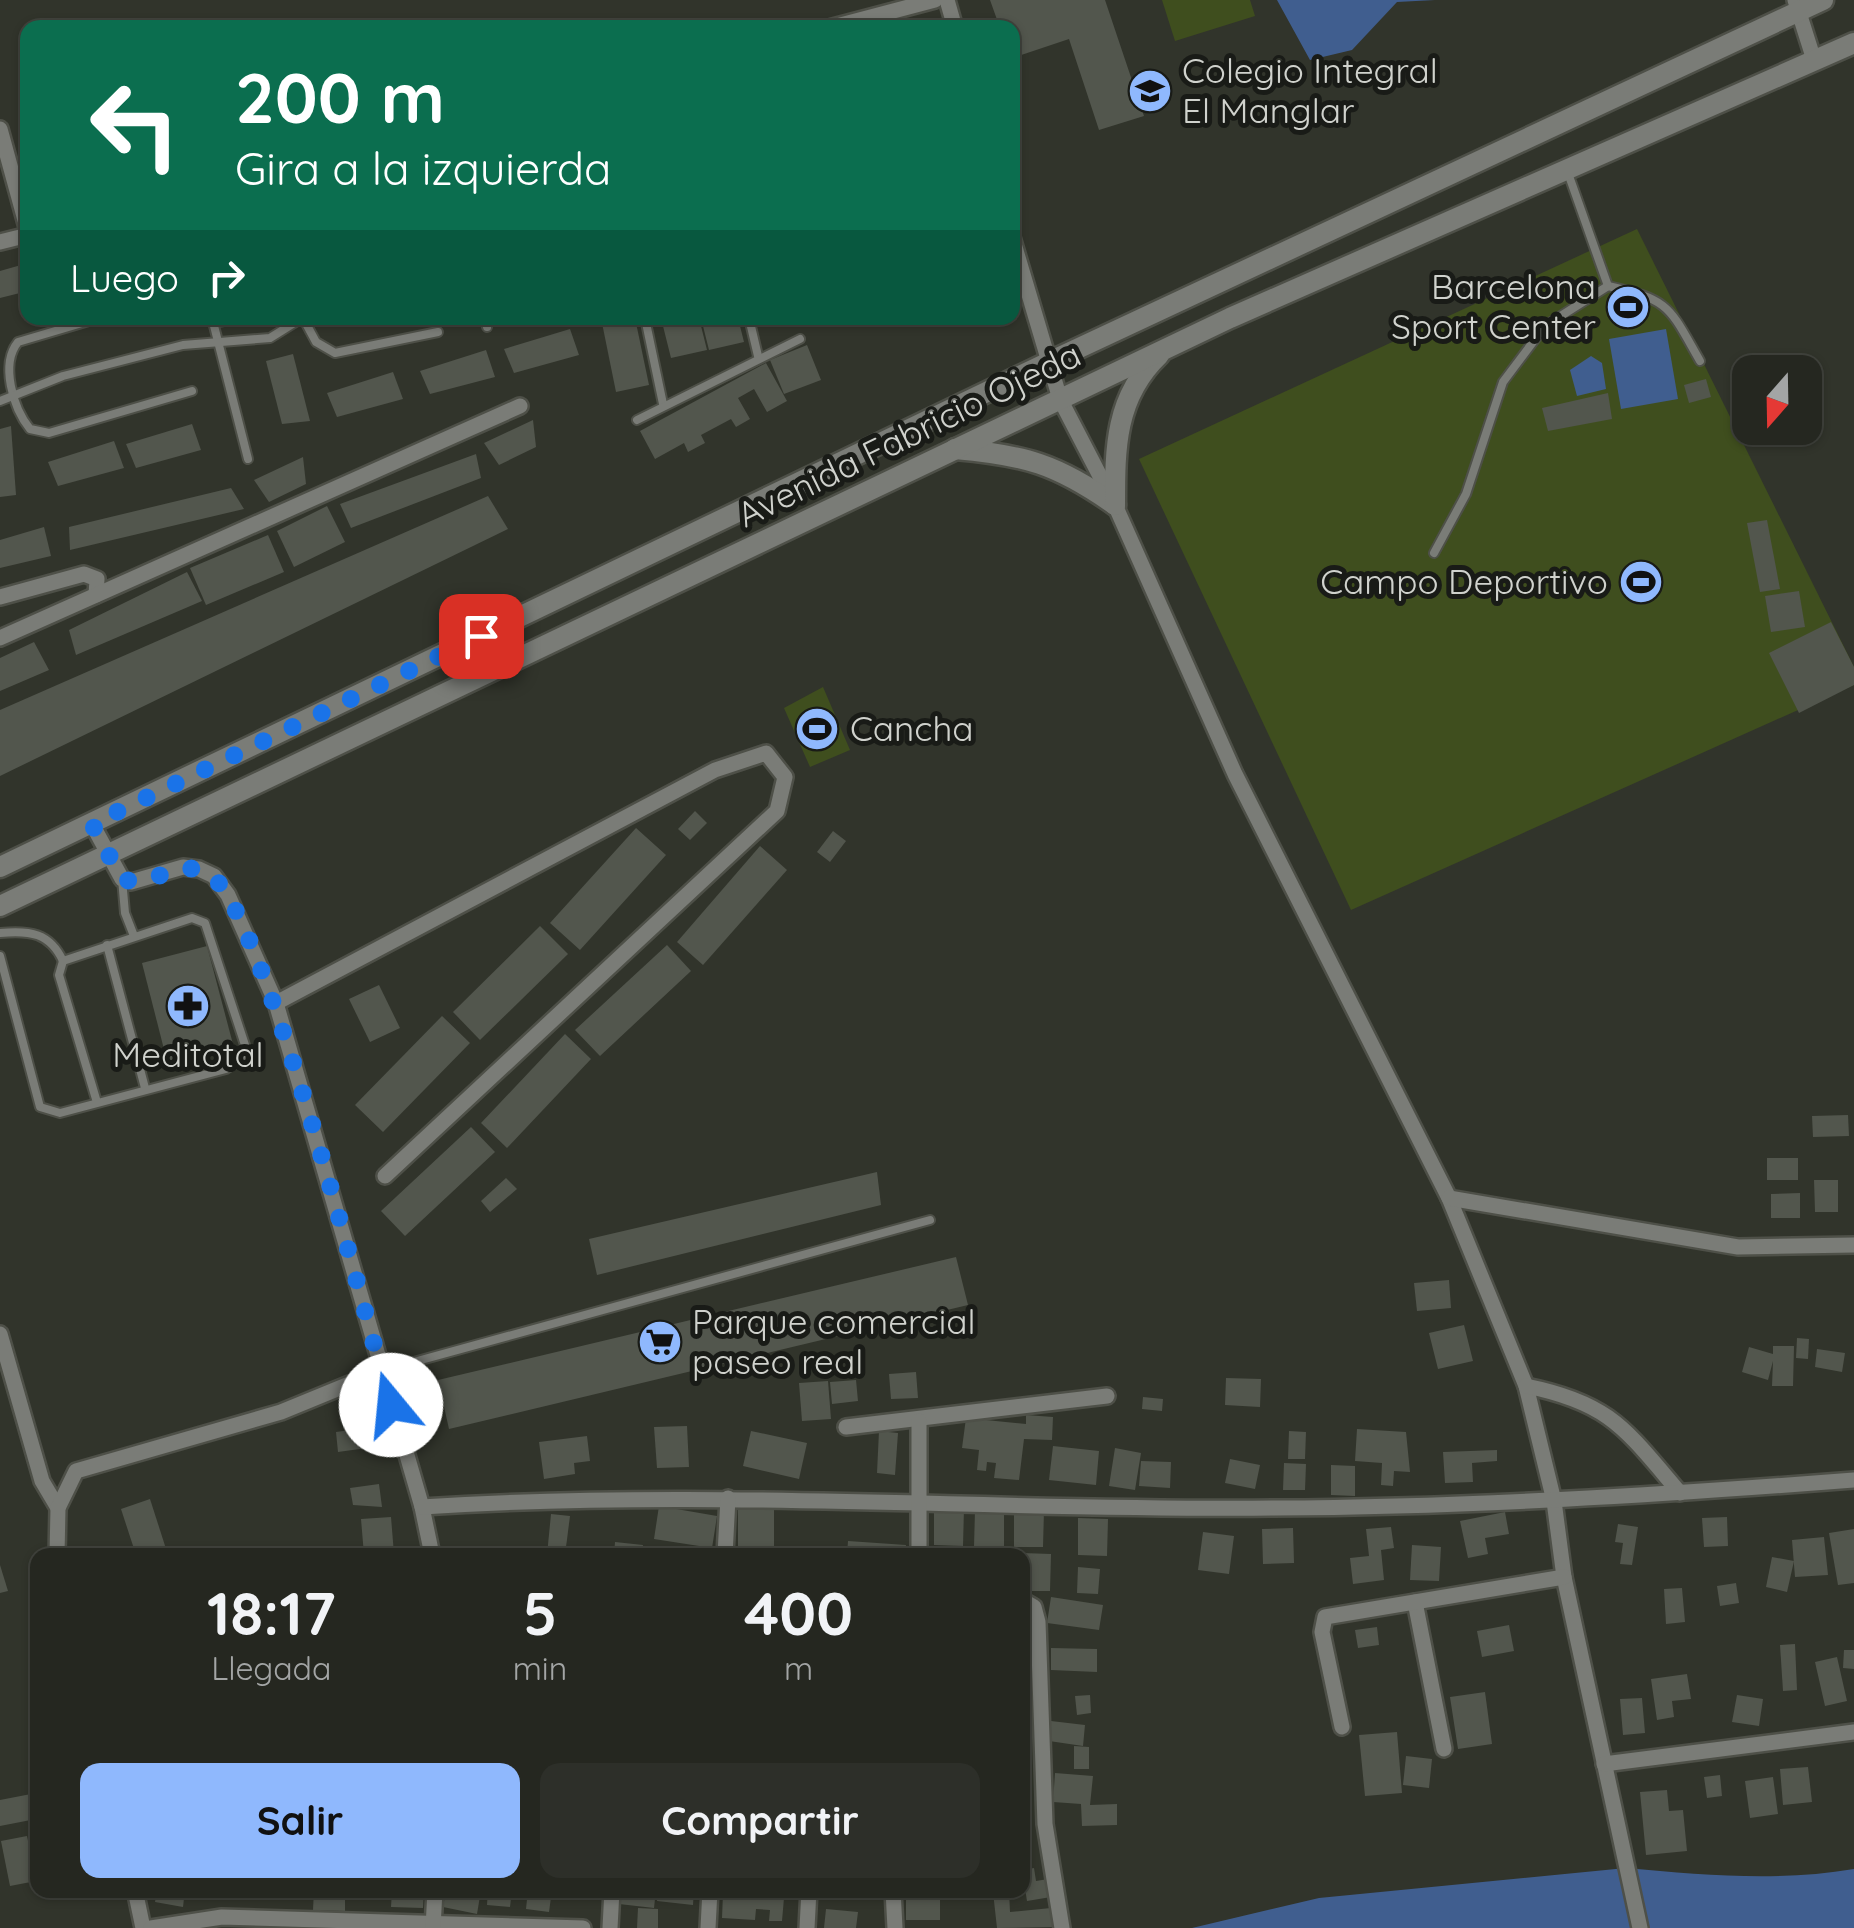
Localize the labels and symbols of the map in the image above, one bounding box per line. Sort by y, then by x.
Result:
place label: Colegio Integral El Manglar [1182,48,1438,132]
school or university icon: Colegio Integral El Manglar [1127,68,1173,114]
place label: Barcelona Sport Center [1391,264,1596,348]
sports icon: Barcelona Sport Center [1605,284,1651,330]
street label: Avenida Fabricio Ojeda [730,332,1088,536]
north arrow [1732,355,1822,445]
place label: Campo Deportivo [1320,559,1608,603]
sports icon: Campo Deportivo [1618,559,1664,605]
pin [439,594,524,679]
sports icon: Cancha [794,706,840,752]
place label: Cancha [850,706,974,750]
pharmacy icon: Meditotal [165,983,211,1029]
place label: Meditotal [112,1032,264,1076]
place label: Parque comercial paseo real [692,1299,976,1383]
supermarket icon: Parque comercial paseo real [637,1319,683,1365]
position arrow [339,1353,443,1457]

